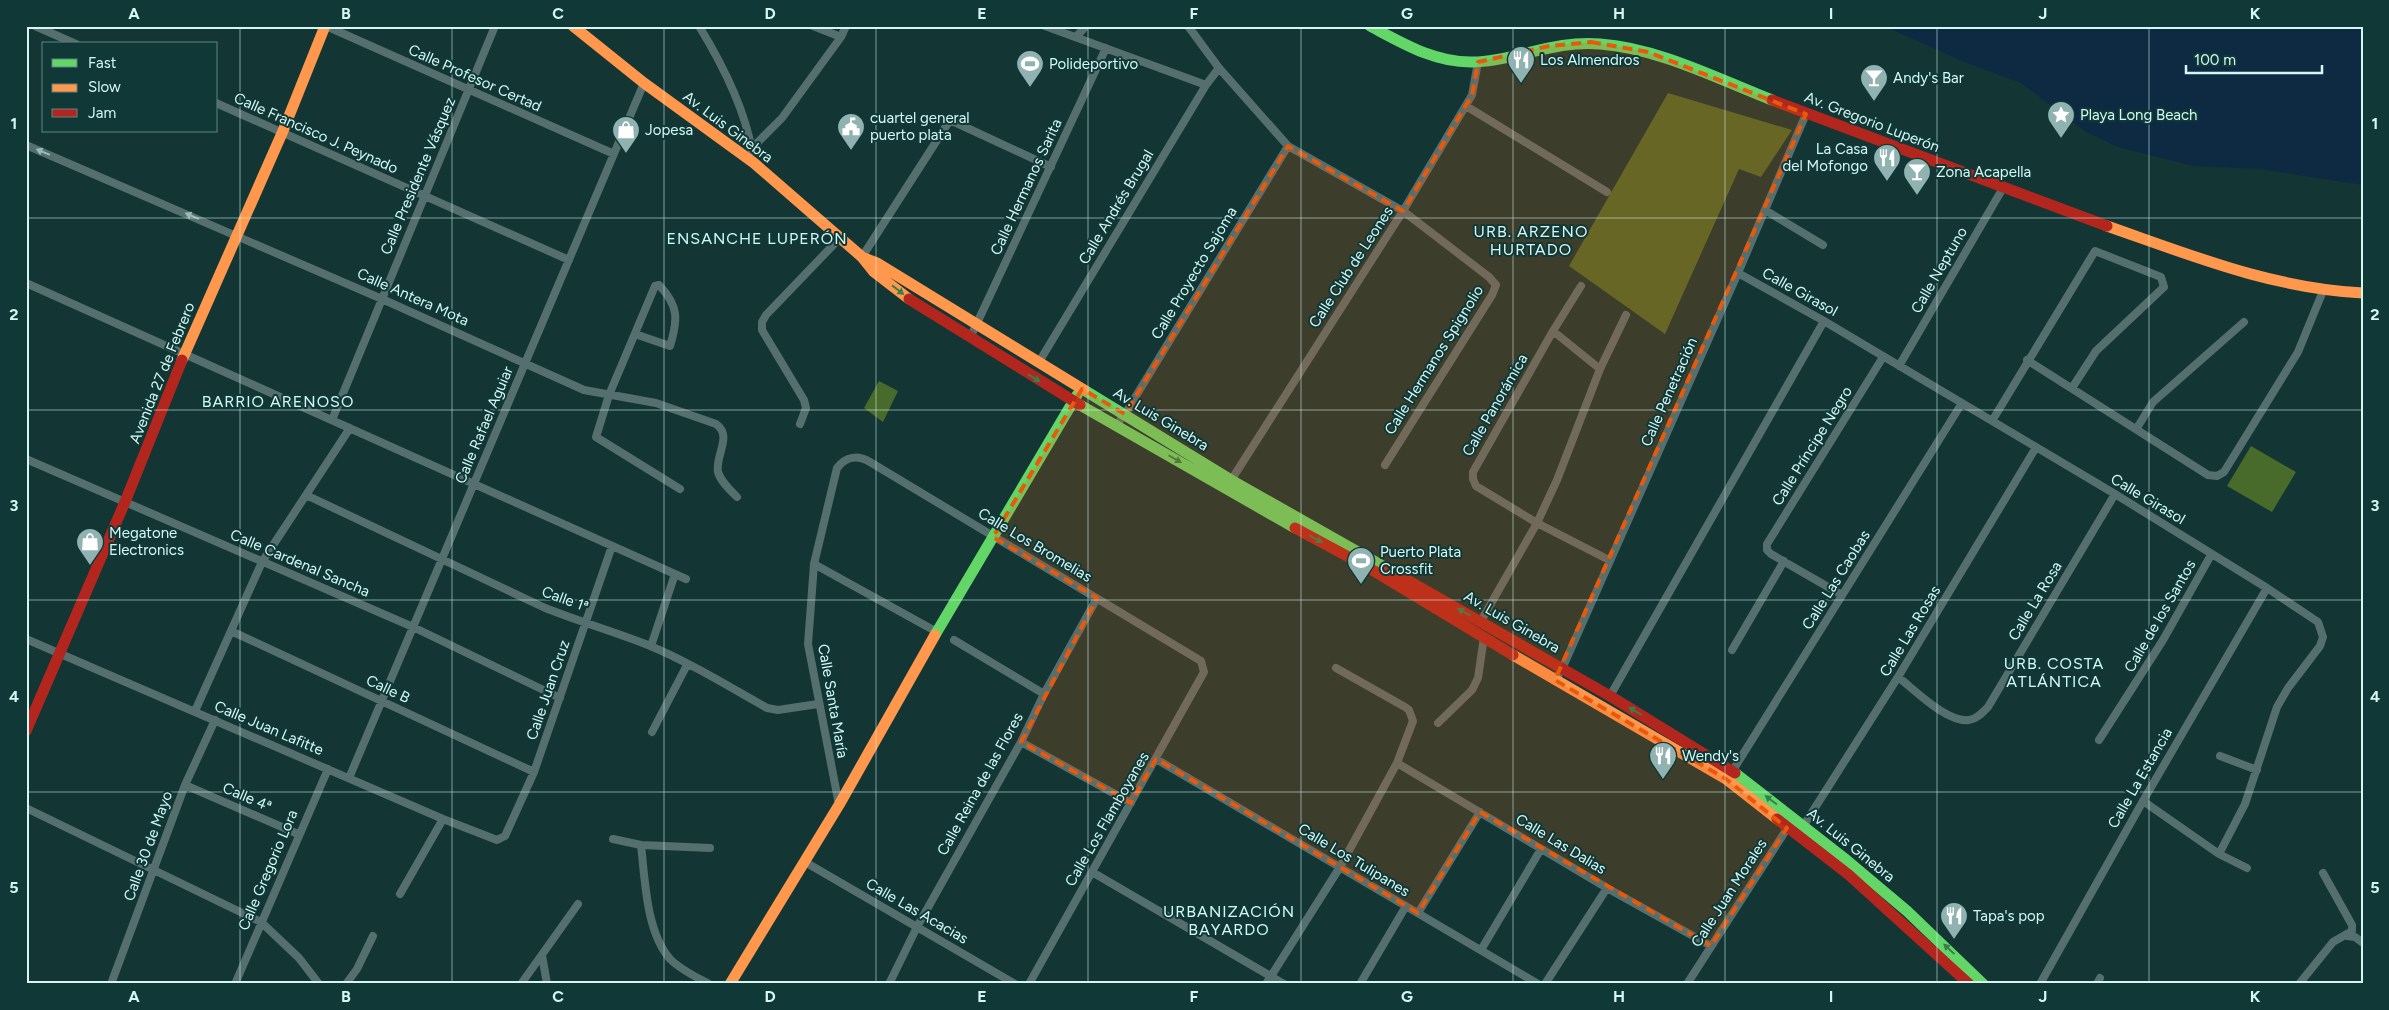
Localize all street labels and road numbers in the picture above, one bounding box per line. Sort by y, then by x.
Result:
street label: Calle Profesor Certad [406,41,544,115]
street label: Av. Luis Ginebra [679,87,777,167]
street label: Av. Gregorio Luperón [1802,88,1942,156]
street label: Calle Francisco J. Peynado [231,89,401,177]
street label: Calle Presidente Vásquez [377,95,459,257]
street label: Calle Hermanos Sarita [986,116,1066,258]
street label: Calle Andrés Brugal [1075,146,1157,268]
street label: Calle Club de Leones [1305,203,1397,331]
street label: Calle Proyecto Sajoma [1147,204,1241,342]
street label: Calle Neptuno [1907,223,1971,316]
street label: Calle Antera Mota [354,264,472,330]
street label: Calle Girasol [1759,264,1841,320]
street label: Calle Hermanos Spignolio [1381,282,1488,438]
street label: Avenida 27 de Febrero [125,299,199,446]
street label: Calle Penetración [1637,335,1701,449]
street label: Calle Panorámica [1458,351,1532,459]
street label: Calle Rafael Aguiar [451,364,517,486]
street label: Av. Luis Ginebra [1110,383,1212,455]
street label: Calle Príncipe Negro [1768,383,1856,509]
street label: Calle Girasol [2108,470,2188,528]
street label: Calle Los Bromelias [975,504,1095,586]
street label: Calle Cardenal Sancha [228,525,372,601]
street label: Calle Las Caobas [1798,527,1874,633]
street label: Calle de los Santos [2120,557,2200,675]
street label: Calle La Rosa [2004,558,2066,644]
street label: Calle 1ª [539,582,591,616]
street label: Calle Las Rosas [1876,582,1944,680]
street label: Av. Luis Ginebra [1461,587,1563,657]
street label: Calle Juan Cruz [522,638,574,742]
street label: Calle Santa María [814,642,852,760]
street label: Calle B [363,671,413,707]
street label: Calle Juan Lafitte [212,697,326,759]
street label: Calle Reina de las Flores [933,709,1027,859]
street label: Calle La Estancia [2104,725,2176,831]
street label: Calle Los Flamboyanes [1061,749,1153,889]
street label: Calle 4ª [220,779,274,815]
street label: Calle 30 de Mayo [120,788,176,903]
street label: Av. Luis Ginebra [1803,804,1899,886]
street label: Calle Gregorio Lora [234,807,302,933]
street label: Calle Las Dalias [1512,810,1610,878]
street label: Calle Los Tulipanes [1295,820,1413,900]
street label: Calle Juan Morales [1687,836,1771,950]
street label: Calle Las Acacias [863,874,971,948]

